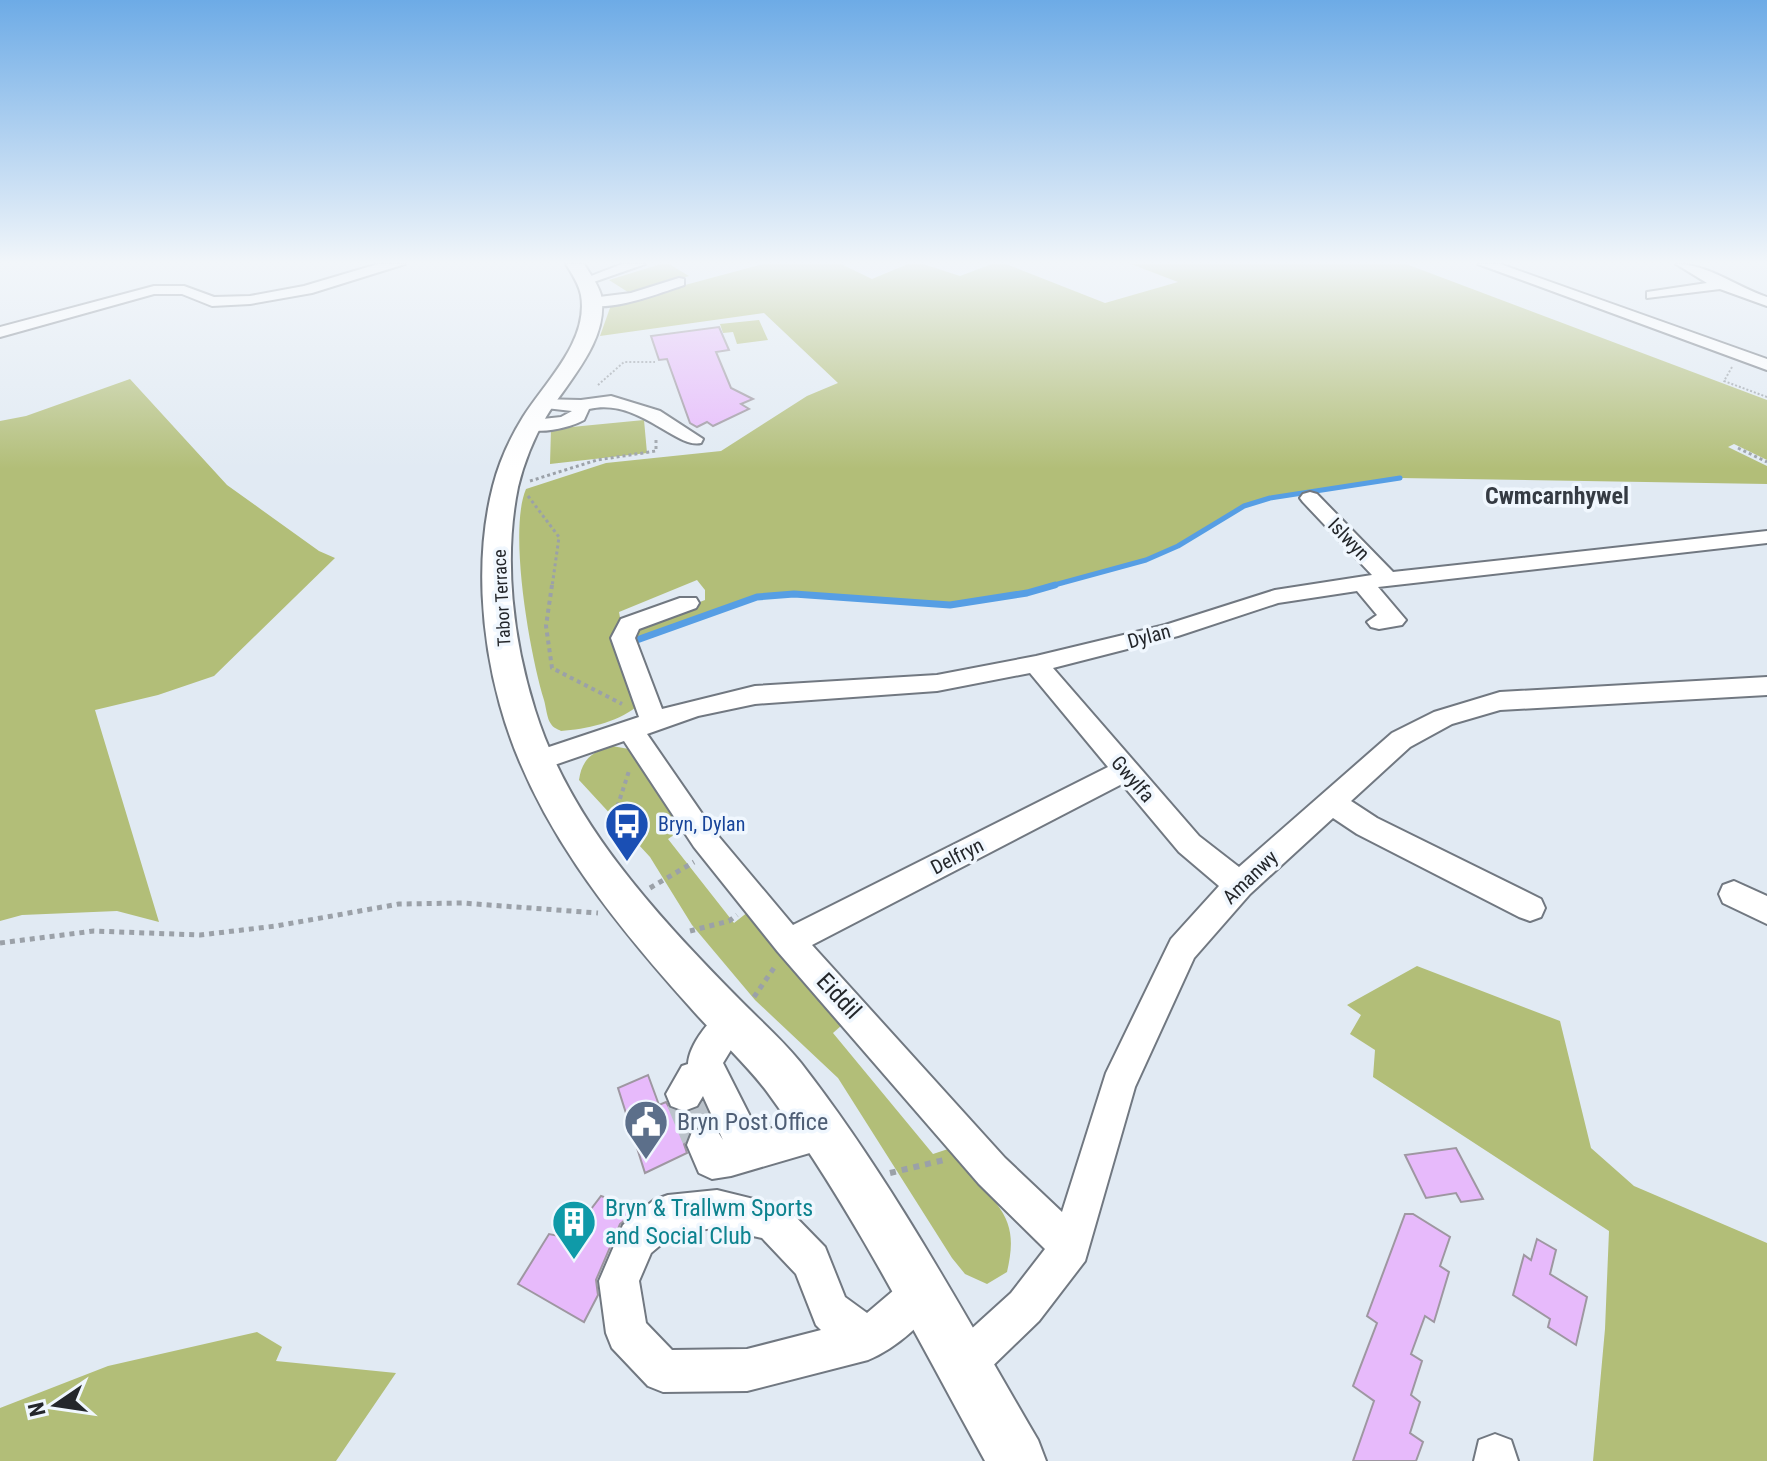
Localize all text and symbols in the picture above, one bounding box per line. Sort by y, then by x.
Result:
district label: Cwmcarnhywel [1485,482,1629,510]
street label: Islwyn [1323,513,1375,565]
street label: Tabor Terrace [488,549,515,647]
street label: Dylan [1125,619,1173,653]
street label: Gwylfa [1106,751,1160,807]
bus stop icon: Bryn, Dylan [603,800,651,863]
place label: Bryn, Dylan [658,812,745,836]
street label: Delfryn [927,833,987,879]
street label: Amanwy [1217,845,1283,909]
street label: Eiddil [811,967,867,1025]
public building icon: Bryn Post Office [622,1098,670,1161]
place label: Bryn Post Office [677,1108,828,1136]
place label: Bryn & Trallwm Sports and Social Club [605,1194,813,1250]
building icon: Bryn & Trallwm Sports and Social Club [550,1198,598,1261]
north arrow [16,1365,96,1445]
text: N [23,1400,51,1419]

